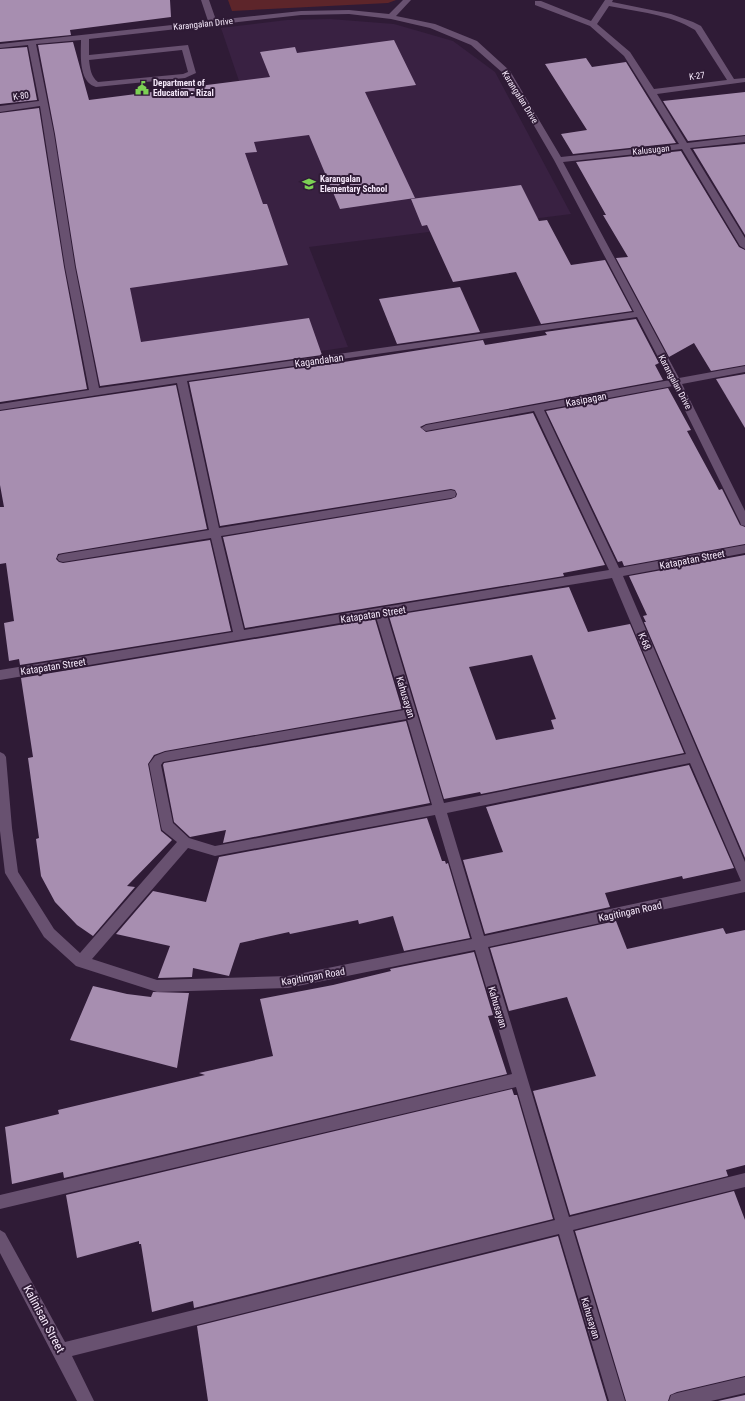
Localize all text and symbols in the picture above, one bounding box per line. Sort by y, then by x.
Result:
street label: Karangalan Drive [173,16,233,32]
street label: Karangalan Drive [500,69,540,125]
street label: K-27 [689,70,706,82]
place label: Department of Education - Rizal [153,78,214,98]
public building icon: Department of Education - Rizal [134,80,150,96]
street label: K-80 [13,90,29,102]
street label: Kalusugan [632,143,670,157]
place label: Karangalan Elementary School [320,174,387,194]
school or university icon: Karangalan Elementary School [301,176,317,192]
street label: Kagandahan [294,352,344,369]
street label: Karangalan Drive [657,353,693,411]
street label: Kasipagan [565,390,608,409]
street label: Katapatan Street [659,548,726,571]
street label: Katapatan Street [340,604,407,625]
street label: K-68 [636,631,653,651]
street label: Katapatan Street [20,656,87,677]
street label: Kahusayan [394,675,417,719]
street label: Kagitingan Road [597,899,663,924]
street label: Kagitingan Road [280,965,346,988]
street label: Kahusayan [486,985,509,1029]
street label: Kalinisan Street [20,1283,68,1355]
street label: Kahusayan [579,1296,602,1340]

